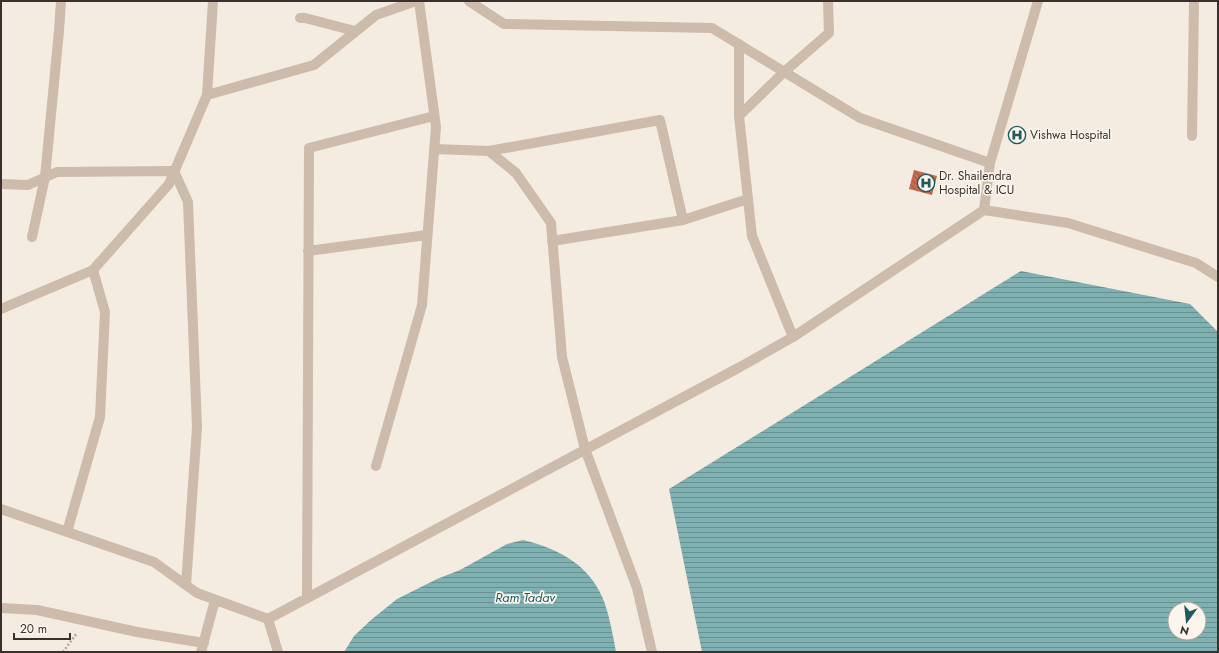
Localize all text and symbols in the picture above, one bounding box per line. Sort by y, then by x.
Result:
hospital icon: Vishwa Hospital [1007,125,1027,145]
place label: Vishwa Hospital [1030,126,1111,144]
place label: Dr. Shailendra Hospital & ICU [939,167,1014,199]
hospital icon: Dr. Shailendra Hospital & ICU [916,173,936,193]
water label: Ram Tadav [495,588,556,607]
north arrow [1167,601,1207,641]
scale bar [14,615,70,641]
text: 20 m [20,620,47,638]
text: N [1178,622,1191,640]

